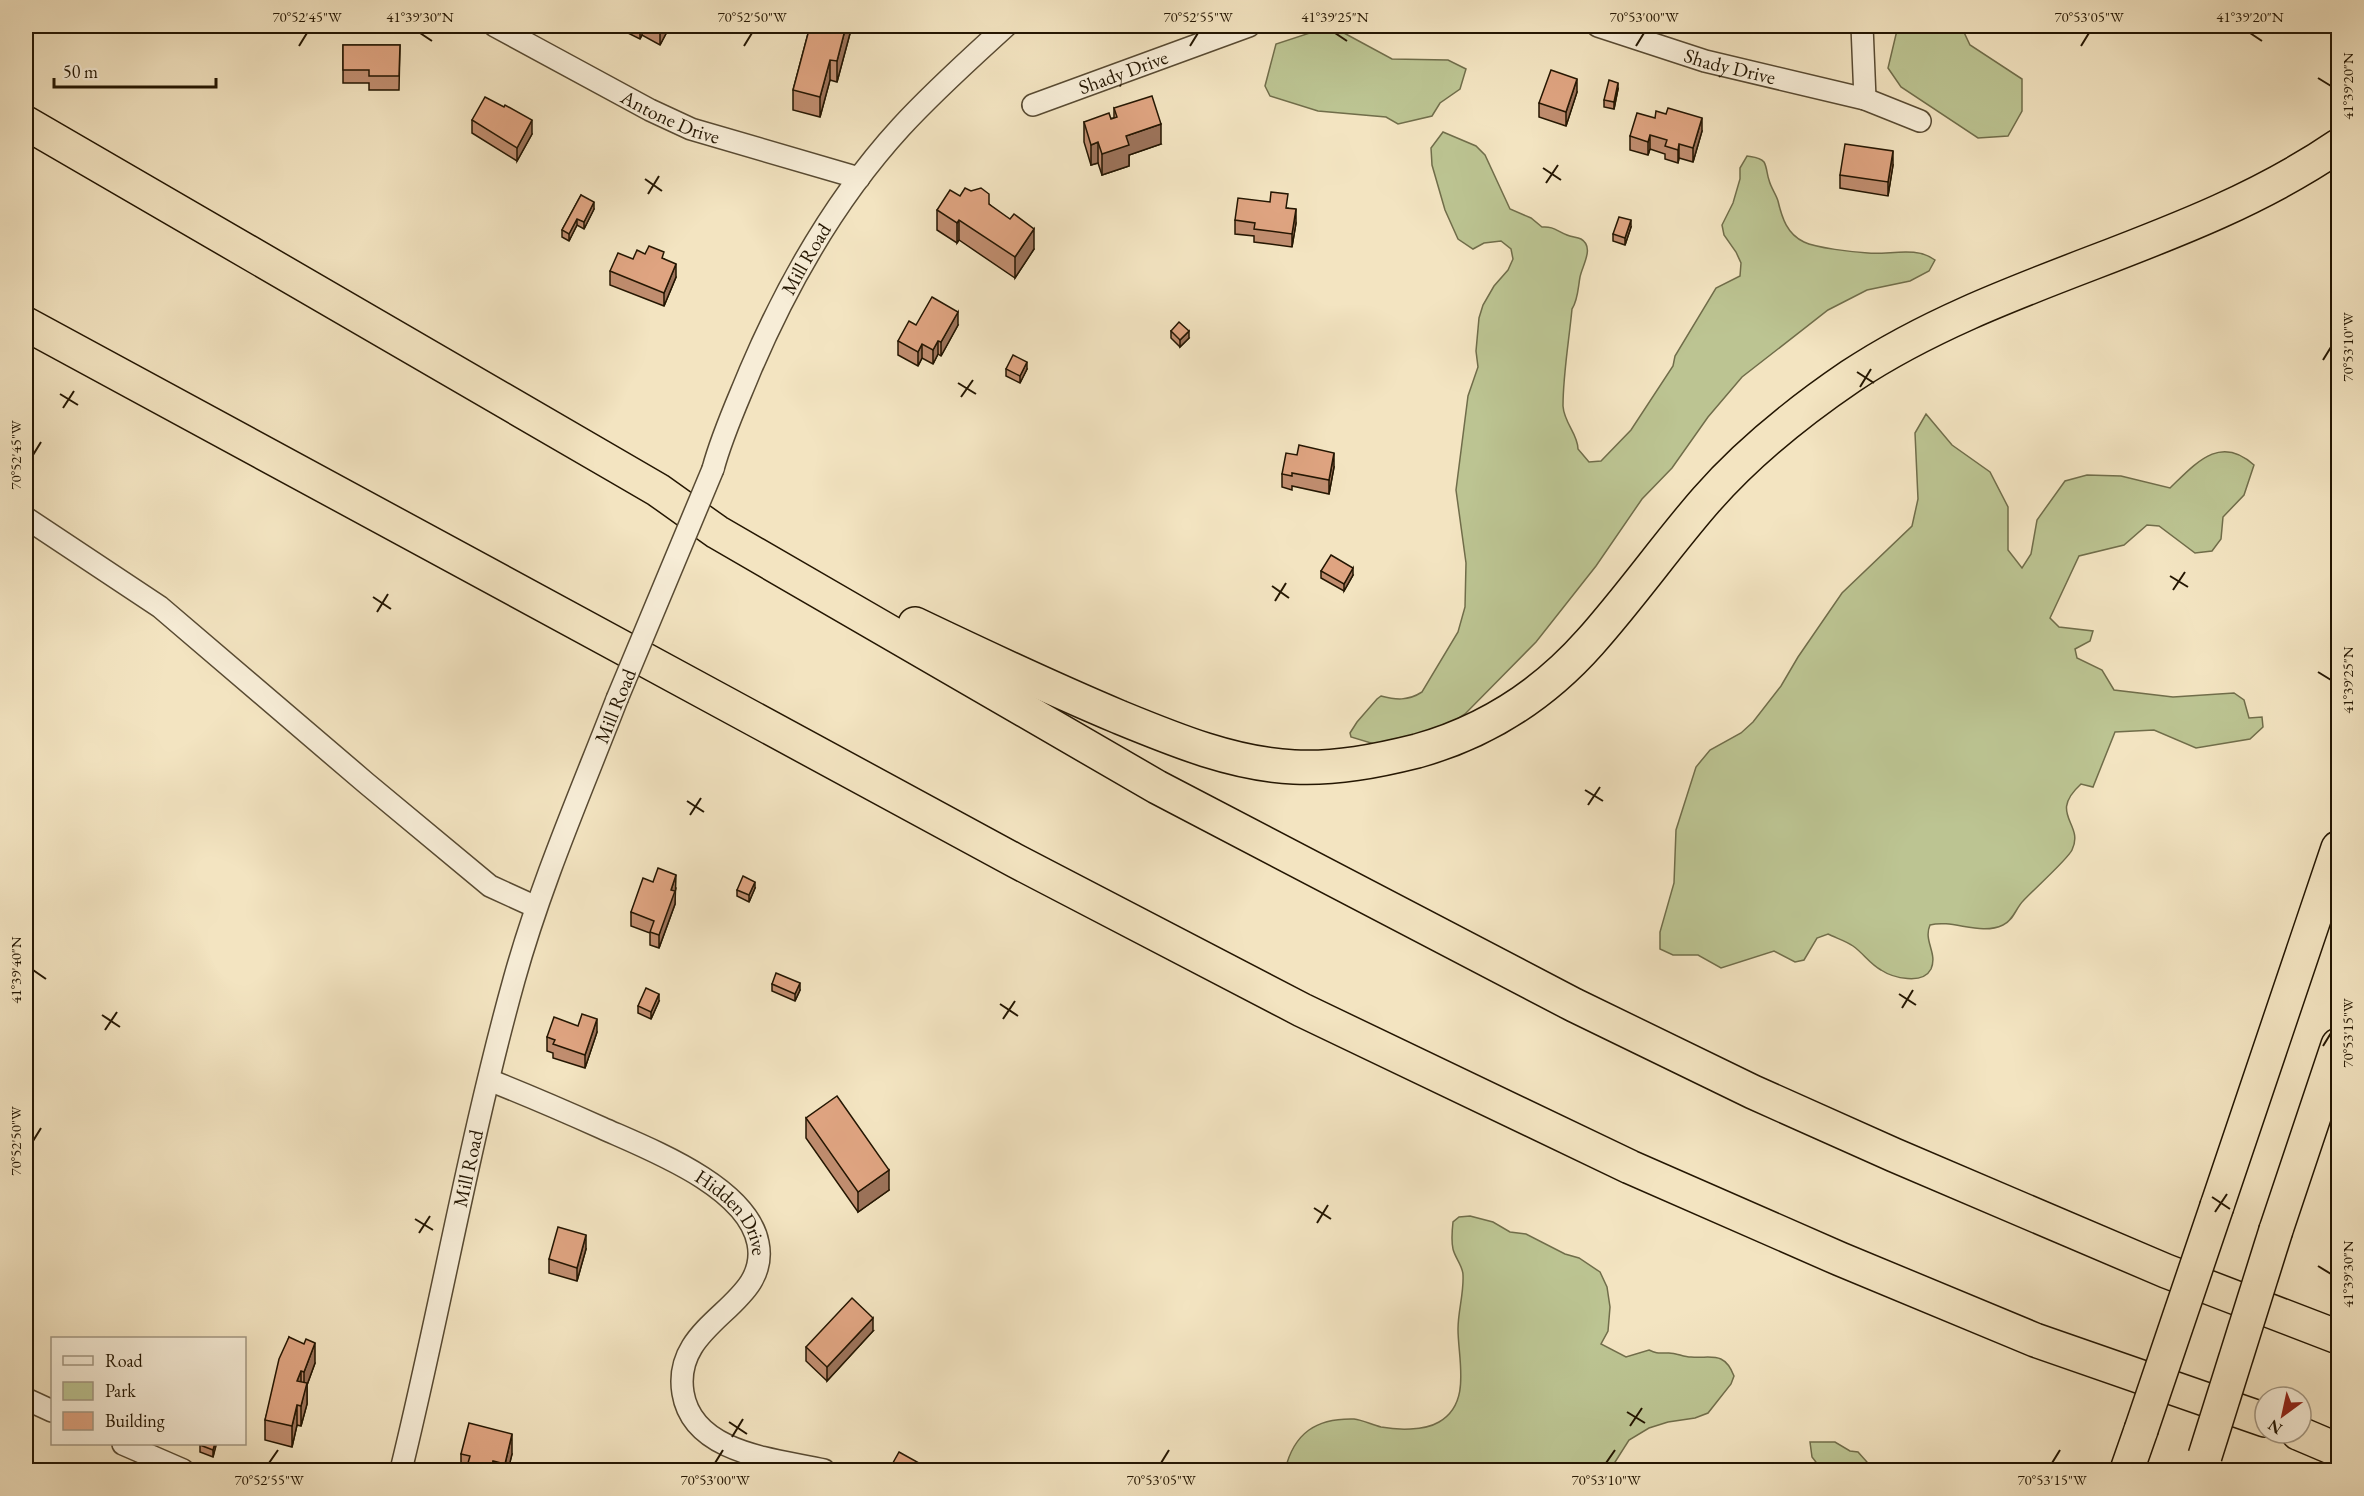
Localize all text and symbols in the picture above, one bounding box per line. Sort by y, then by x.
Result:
text: 70°52'45"W [272,7,342,26]
text: 41°39'30"N [386,7,454,26]
text: 70°52'50"W [717,7,787,26]
text: 70°52'55"W [1163,7,1233,26]
text: 41°39'25"N [1301,7,1369,26]
text: 70°53'00"W [1609,7,1679,26]
text: 70°53'05"W [2054,7,2124,26]
text: 41°39'20"N [2216,7,2284,26]
street label: Shady Drive [1681,42,1778,90]
street label: Shady Drive [1075,44,1172,100]
scale bar [54,51,216,89]
text: 41°39'20"N [2338,52,2357,120]
text: 50 m [63,60,98,83]
street label: Antone Drive [616,83,723,150]
street label: Mill Road [775,218,837,299]
text: 70°53'10"W [2338,312,2357,382]
text: 70°52'45"W [6,420,25,490]
text: 41°39'25"N [2338,646,2357,714]
street label: Mill Road [588,664,642,747]
text: 41°39'40"N [6,936,25,1004]
text: 70°53'15"W [2338,998,2357,1068]
text: 70°52'50"W [6,1106,25,1176]
street label: Mill Road [447,1126,489,1209]
street label: Hidden Drive [690,1163,772,1256]
text: 41°39'30"N [2338,1240,2357,1308]
legend [51,1337,246,1445]
text: Road [105,1349,144,1372]
text: Park [105,1379,136,1402]
north arrow [2253,1385,2313,1445]
text: Building [105,1409,165,1432]
text: N [2264,1415,2286,1439]
text: 70°52'55"W [234,1470,304,1489]
text: 70°53'00"W [680,1470,750,1489]
text: 70°53'05"W [1126,1470,1196,1489]
text: 70°53'10"W [1571,1470,1641,1489]
text: 70°53'15"W [2017,1470,2087,1489]

